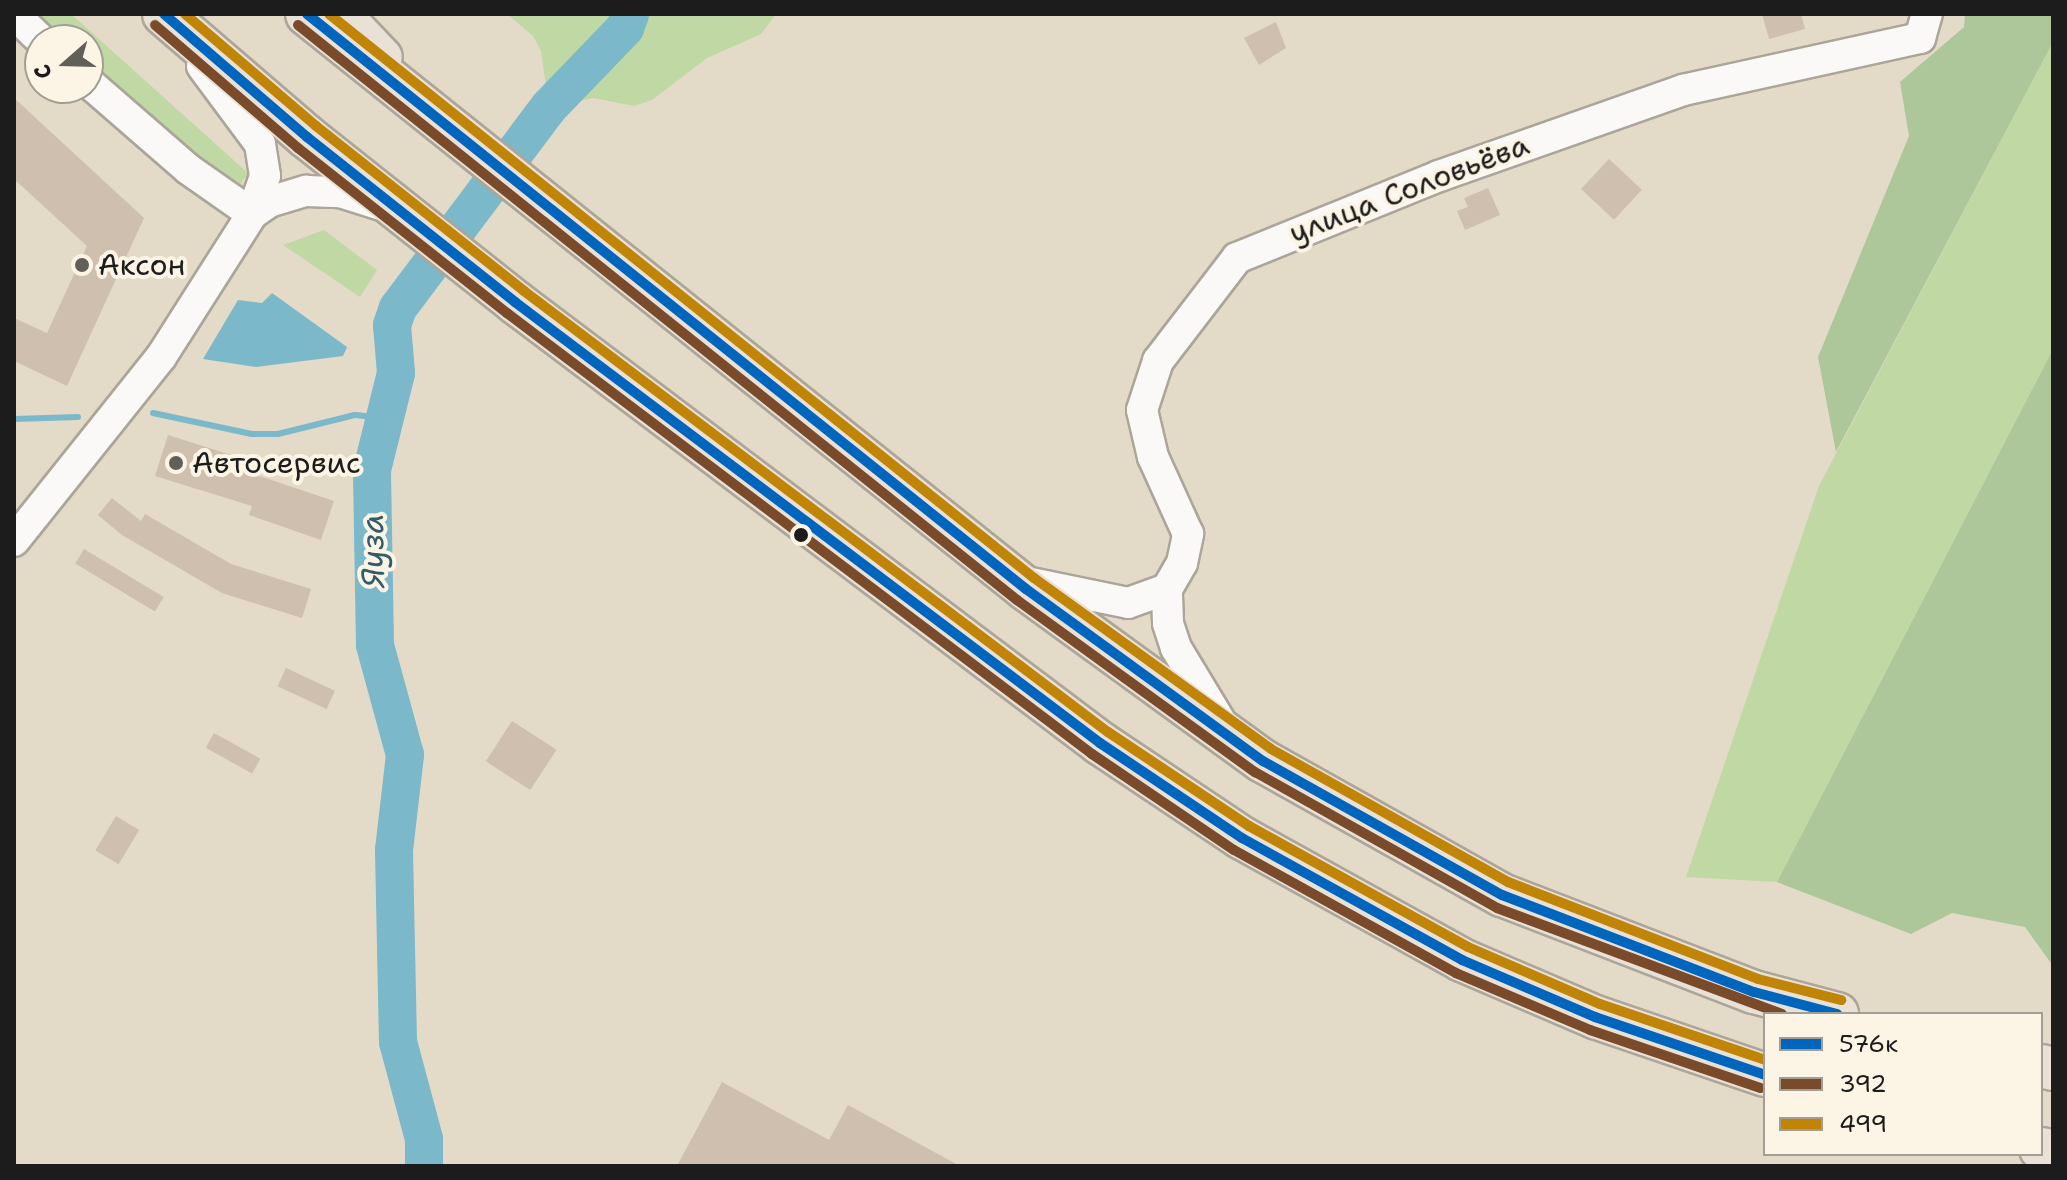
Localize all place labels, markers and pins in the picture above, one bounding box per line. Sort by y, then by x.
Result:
place label: Аксон [98,247,185,283]
marker: Аксон [73,256,91,274]
place label: Автосервис [192,445,361,481]
marker: Автосервис [167,454,185,472]
unlabelled marker [793,527,809,543]

